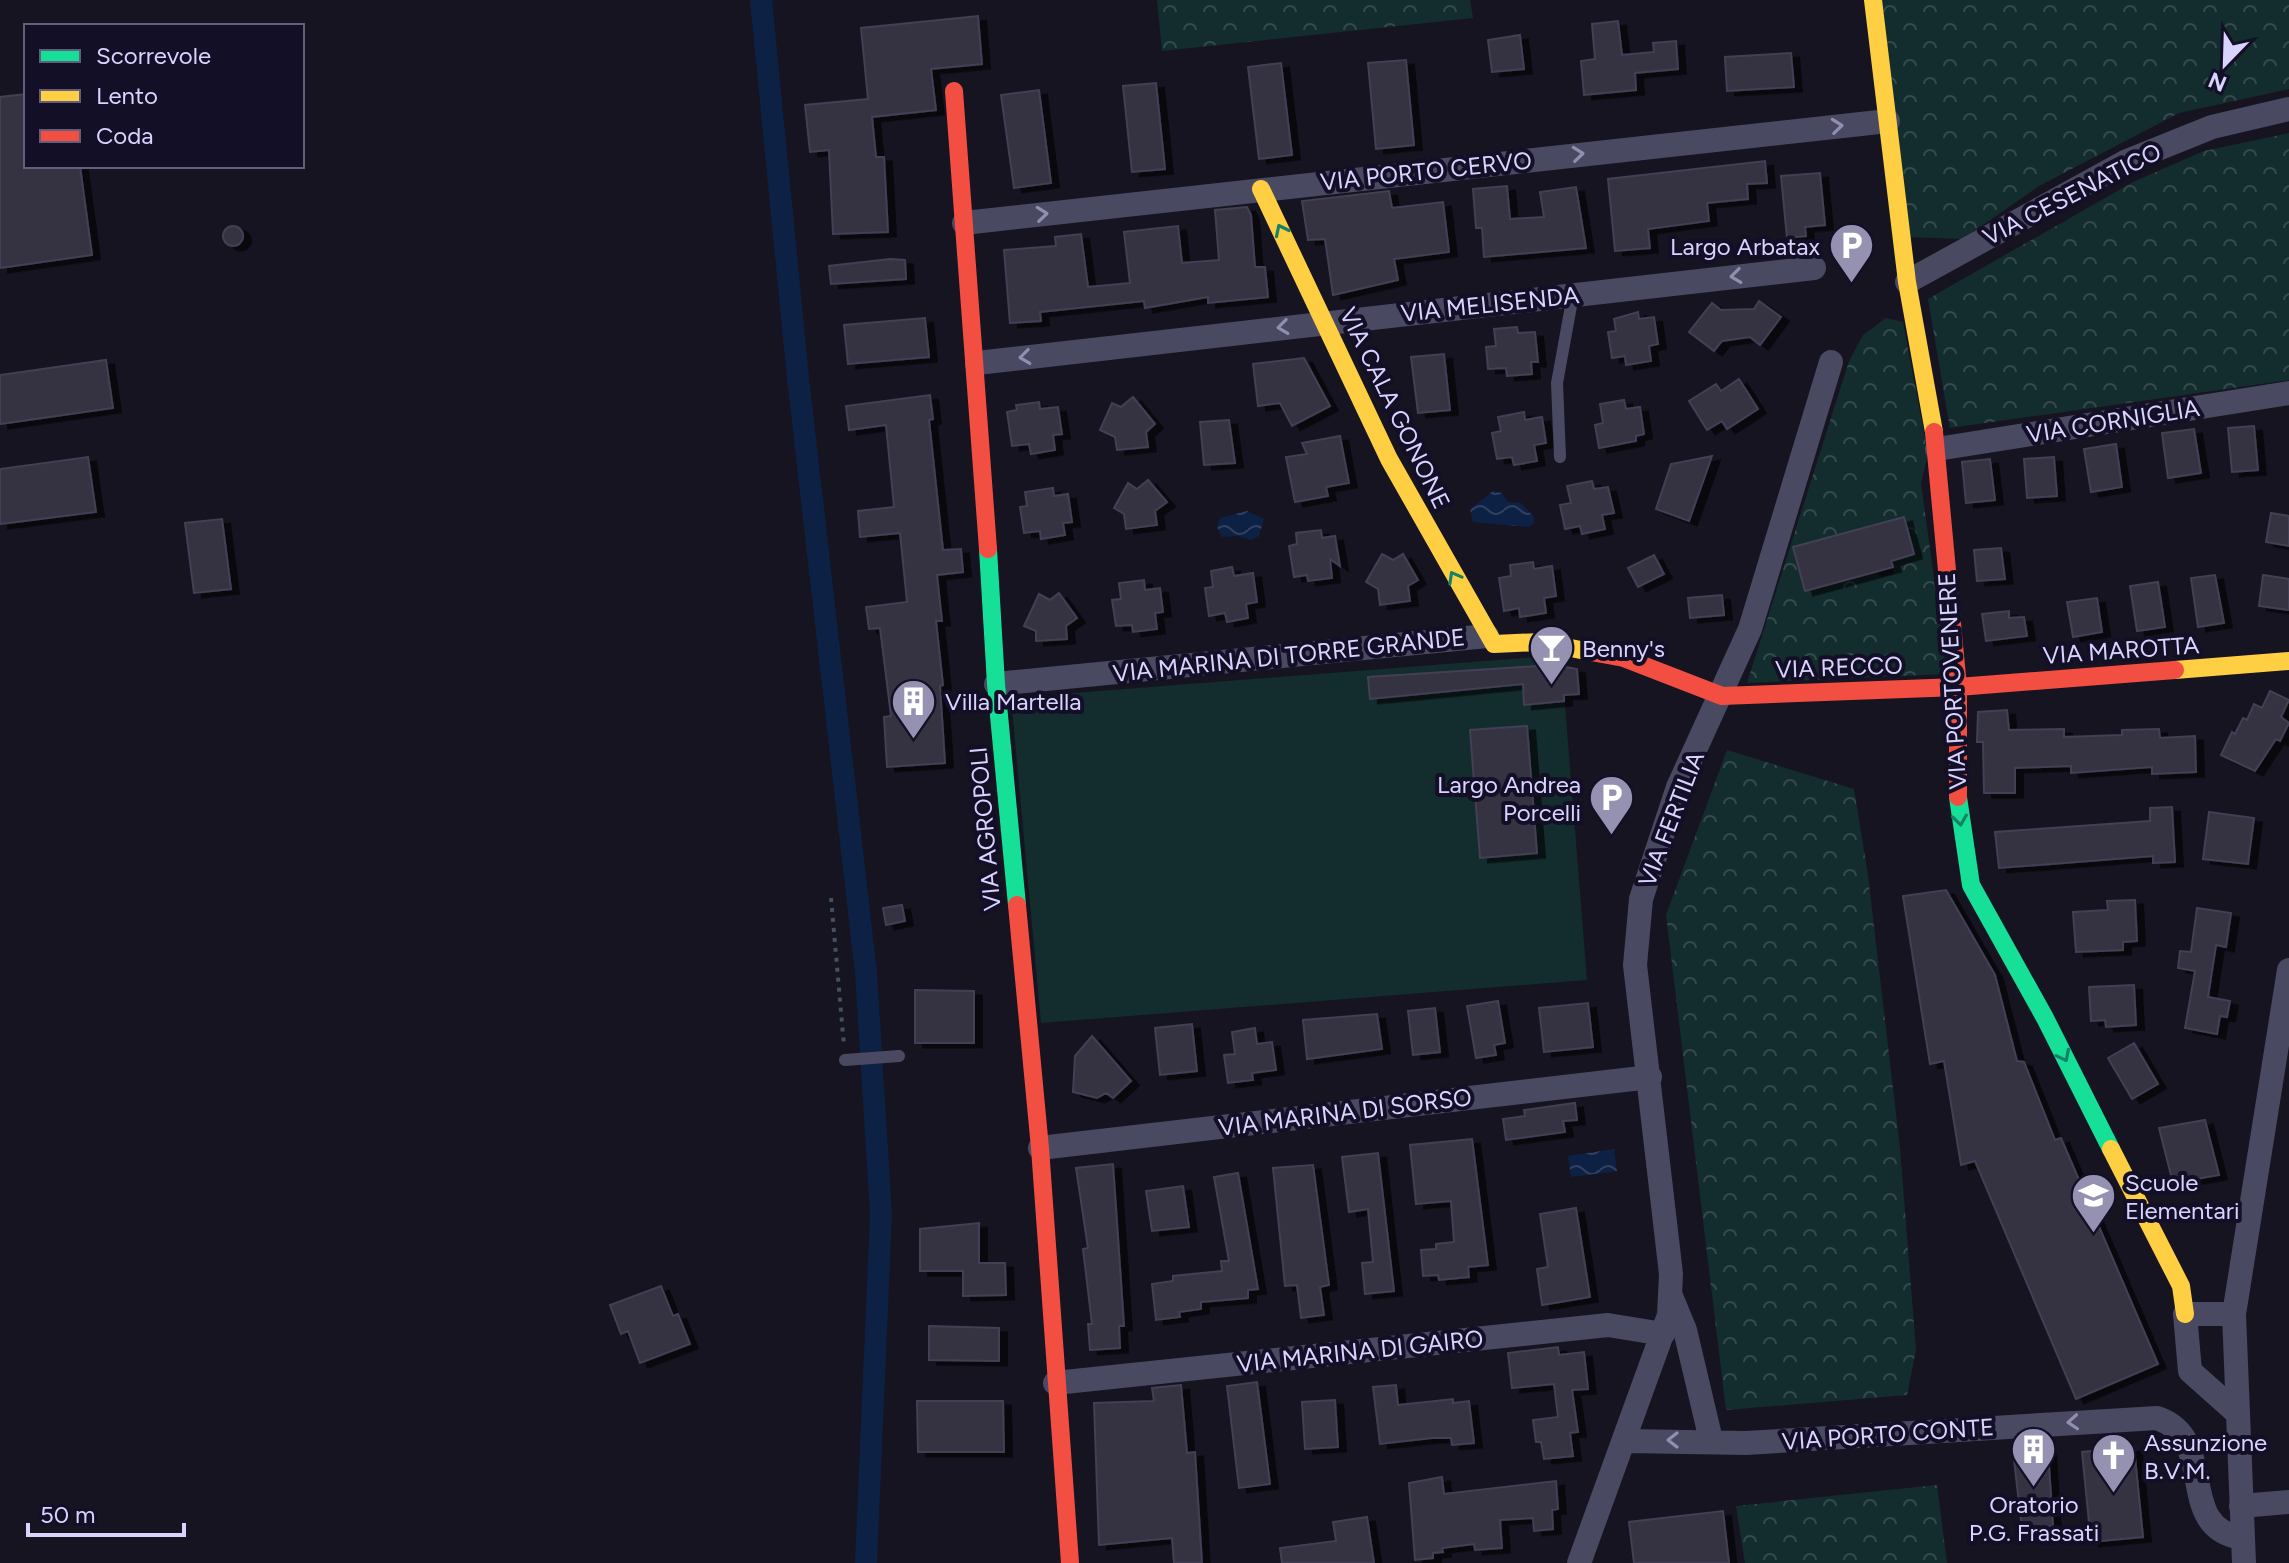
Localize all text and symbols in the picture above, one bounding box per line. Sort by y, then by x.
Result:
legend [24,24,304,168]
north arrow [2185,24,2265,104]
text: Scorrevole [96,41,211,70]
text: N [2204,66,2230,98]
text: Lento [96,81,158,110]
one-way arrow [1831,118,1844,135]
text: Coda [96,121,154,150]
street label: VIA CESENATICO [1978,137,2166,251]
street label: VIA PORTO CERVO [1319,145,1533,197]
one-way arrow [1572,146,1585,163]
one-way arrow [1035,206,1048,223]
parking icon: Largo Arbatax [1827,222,1875,285]
one-way arrow [1275,224,1291,239]
place label: Largo Arbatax [1670,232,1821,261]
one-way arrow [1729,268,1742,285]
street label: VIA MELISENDA [1399,280,1581,328]
street label: VIA CALA GONONE [1334,303,1456,513]
one-way arrow [1276,319,1289,336]
one-way arrow [1018,349,1031,366]
street label: VIA CORNIGLIA [2024,393,2202,449]
one-way arrow [1449,571,1464,585]
street label: VIA PORTOVENERE [1932,572,1972,790]
street label: VIA MARINA DI TORRE GRANDE [1111,622,1467,688]
bar icon: Benny's [1527,624,1575,687]
street label: VIA MAROTTA [2042,630,2201,670]
place label: Benny's [1582,634,1665,663]
street label: VIA RECCO [1775,650,1903,684]
building icon: Villa Martella [890,677,938,740]
place label: Villa Martella [945,687,1082,716]
street label: VIA AGROPOLI [963,746,1007,912]
street label: VIA FERTILIA [1632,747,1710,891]
place label: Largo Andrea Porcelli [1437,770,1581,827]
parking icon: Largo Andrea Porcelli [1588,774,1636,837]
one-way arrow [1951,814,1968,827]
one-way arrow [2054,1047,2069,1062]
street label: VIA MARINA DI SORSO [1217,1082,1473,1142]
place label: Scuole Elementari [2125,1168,2239,1225]
school or university icon: Scuole Elementari [2070,1172,2118,1235]
street label: VIA MARINA DI GAIRO [1235,1324,1485,1378]
street label: VIA PORTO CONTE [1781,1412,1995,1456]
one-way arrow [2066,1414,2079,1431]
building icon: Oratorio P.G. Frassati [2010,1426,2058,1489]
place label: Assunzione B.V.M. [2144,1428,2267,1485]
one-way arrow [1666,1431,1679,1449]
church icon: Assunzione B.V.M. [2089,1432,2137,1495]
scale bar [28,1487,184,1537]
place label: Oratorio P.G. Frassati [1969,1490,2099,1547]
text: 50 m [40,1500,96,1529]

